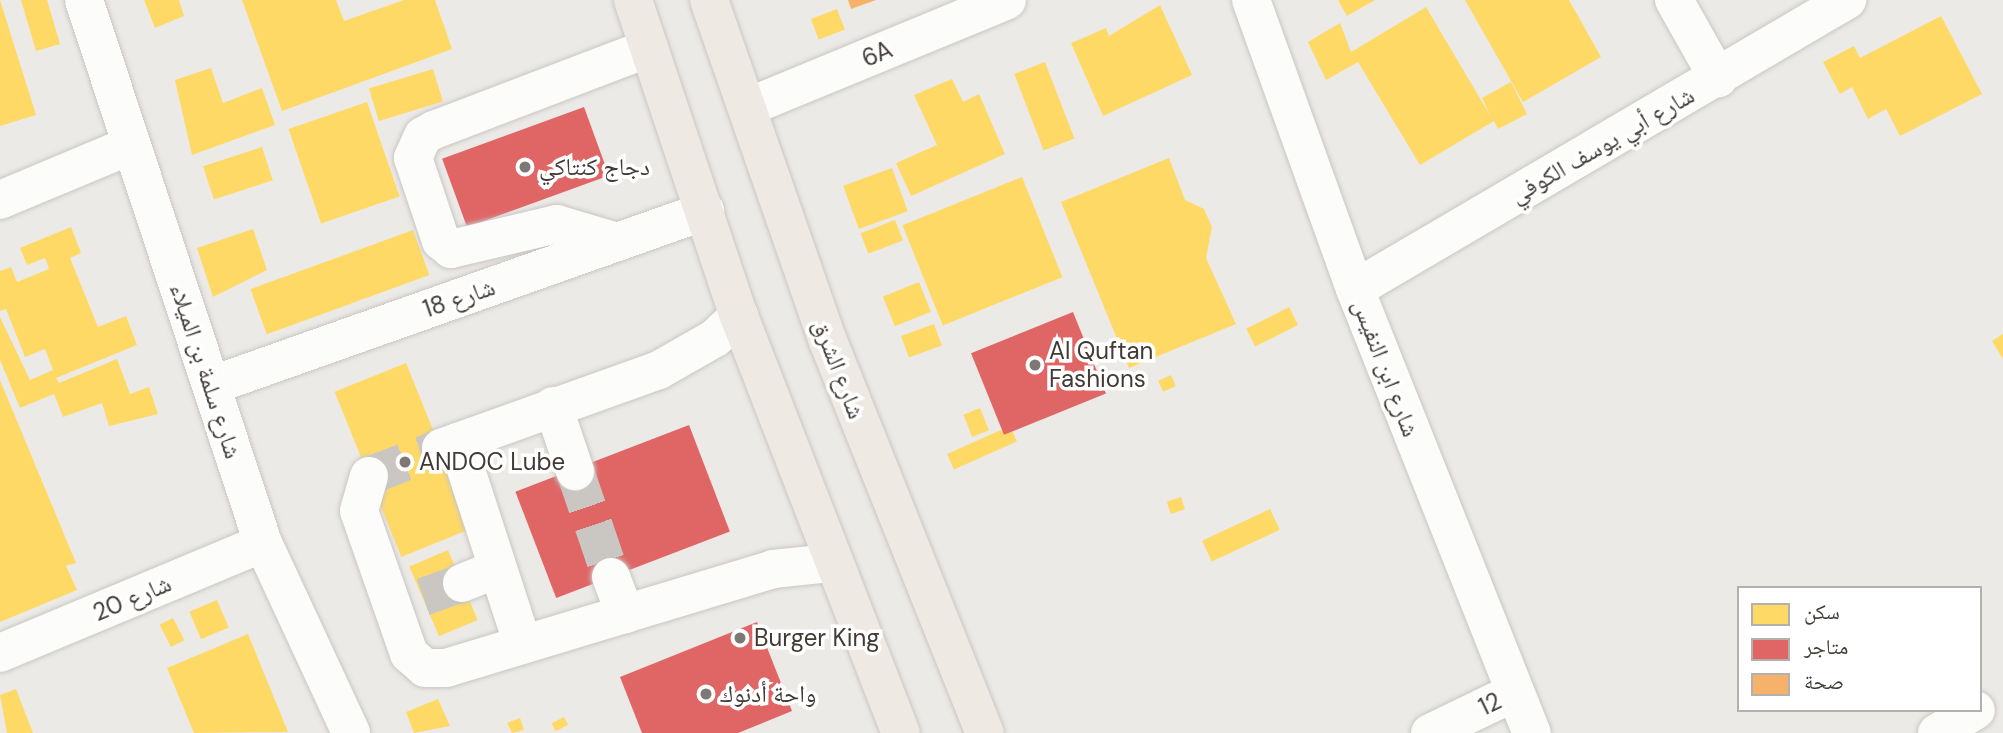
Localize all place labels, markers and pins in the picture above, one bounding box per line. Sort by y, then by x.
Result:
place label: دجاج كنتاكي [539,153,650,181]
marker: دجاج كنتاكي [517,159,533,175]
place label: Al Quftan Fashions [1049,337,1153,393]
marker: Al Quftan Fashions [1027,357,1043,373]
place label: ANDOC Lube [419,448,565,476]
marker: ANDOC Lube [397,454,413,470]
place label: Burger King [754,624,880,652]
marker: Burger King [732,630,748,646]
place label: واحة أدنوك [720,680,816,708]
marker: واحة أدنوك [698,686,714,702]

